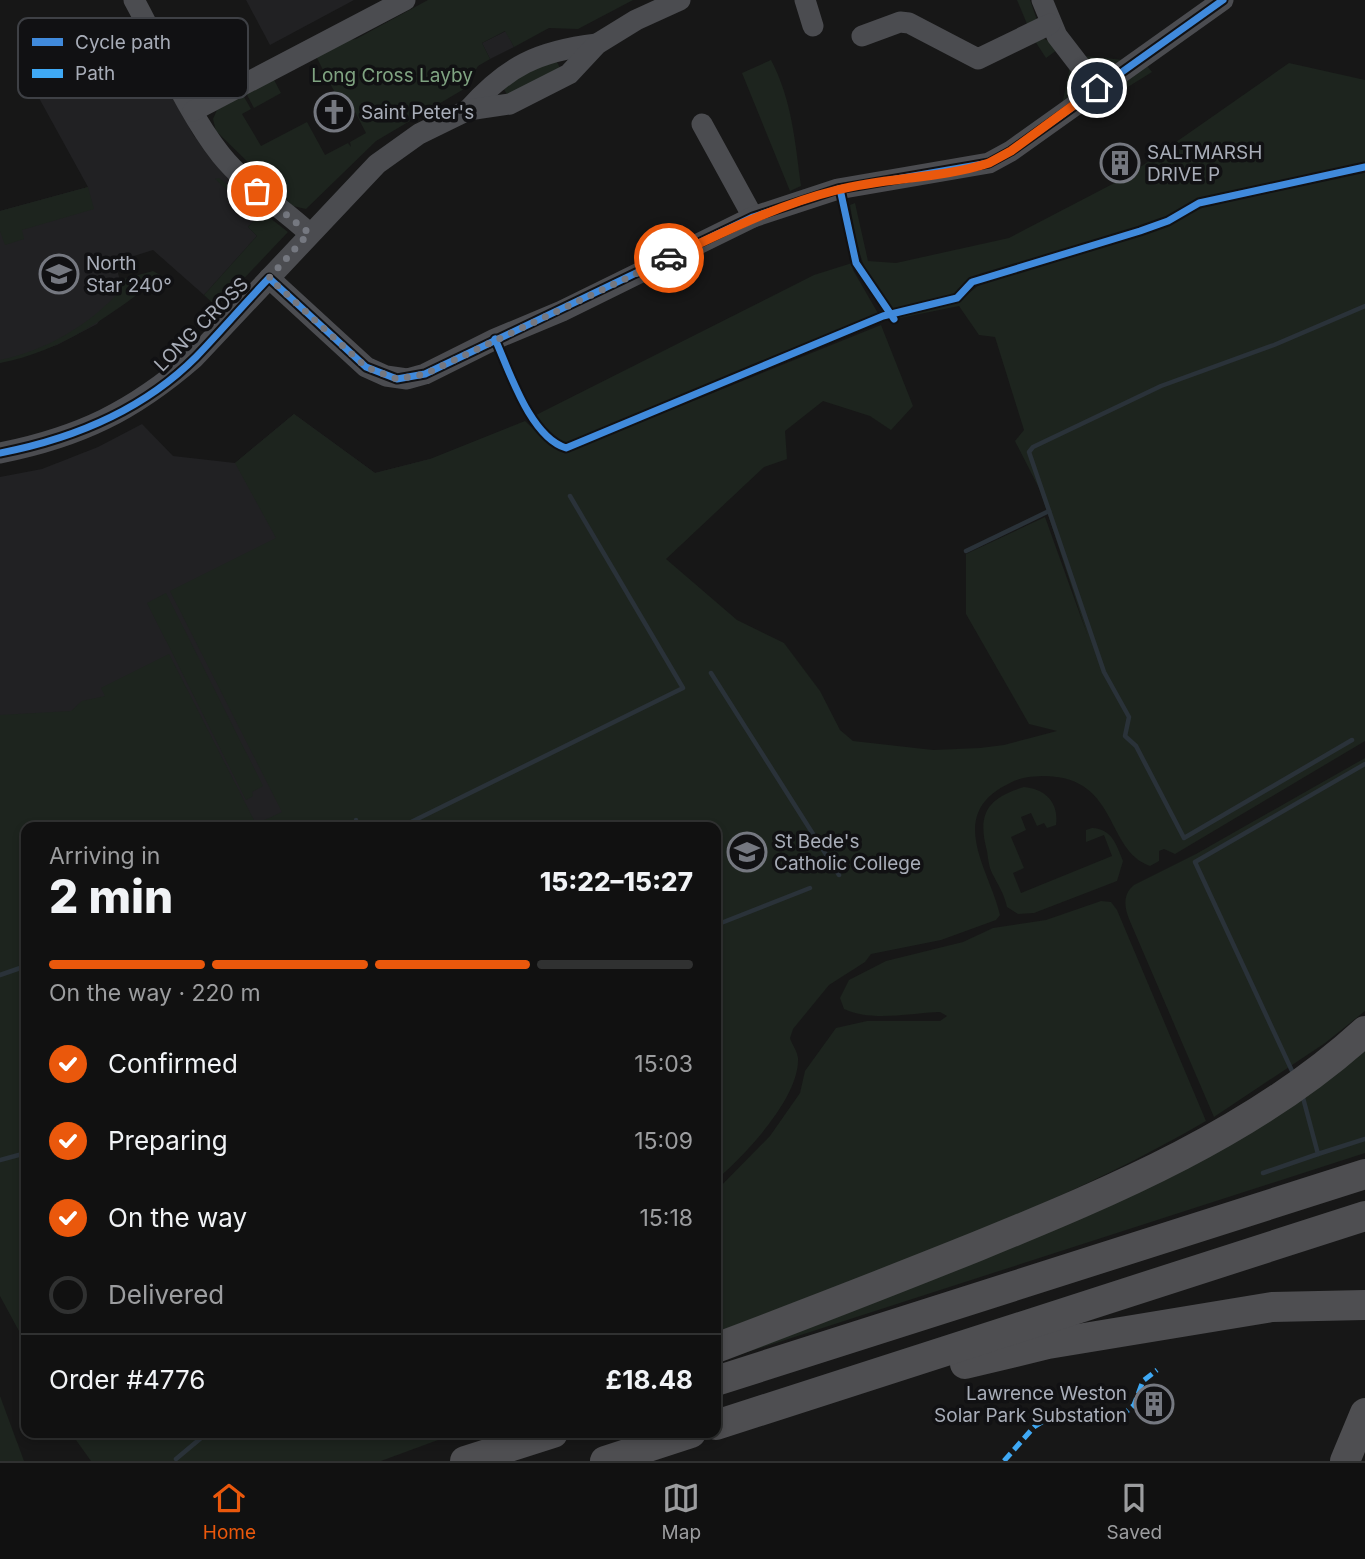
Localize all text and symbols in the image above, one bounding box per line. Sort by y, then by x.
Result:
legend [18,18,248,98]
text: Cycle path [75,31,171,54]
pin [1067,58,1127,118]
text: Path [75,62,115,85]
park label: Long Cross Layby [311,64,473,87]
icon: home [1078,69,1116,107]
church icon: Saint Peter's [313,91,355,133]
place label: Saint Peter's [361,101,474,124]
place label: SALTMARSH DRIVE P [1147,141,1262,186]
building icon: SALTMARSH DRIVE P [1099,142,1141,184]
pin [227,161,287,221]
icon: bag [238,172,276,210]
courier [634,223,704,293]
icon: car [650,239,688,277]
place label: North Star 240° [86,252,172,297]
school or university icon: North Star 240° [38,253,80,295]
street label: LONG CROSS [150,273,253,376]
place label: St Bede's Catholic College [774,830,921,875]
school or university icon: St Bede's Catholic College [726,831,768,873]
text: Arriving in [49,842,160,870]
text: 15:22–15:27 [540,866,693,897]
text: 2 min [49,868,173,924]
text: On the way · 220 m [49,979,261,1007]
icon: check [49,1045,87,1083]
text: Confirmed [108,1048,238,1079]
text: 15:03 [634,1050,693,1078]
icon: check [49,1122,87,1160]
text: Preparing [108,1125,228,1156]
text: 15:09 [634,1127,693,1155]
icon: check [49,1199,87,1237]
text: On the way [108,1202,247,1233]
text: 15:18 [639,1204,693,1232]
text: Delivered [108,1279,224,1310]
text: Order #4776 [49,1364,205,1395]
text: £18.48 [606,1364,693,1395]
place label: Lawrence Weston Solar Park Substation [934,1382,1127,1427]
building icon: Lawrence Weston Solar Park Substation [1133,1383,1175,1425]
tab: Home [203,1479,256,1544]
tab: Map [662,1479,701,1544]
tab: Saved [1107,1479,1162,1544]

